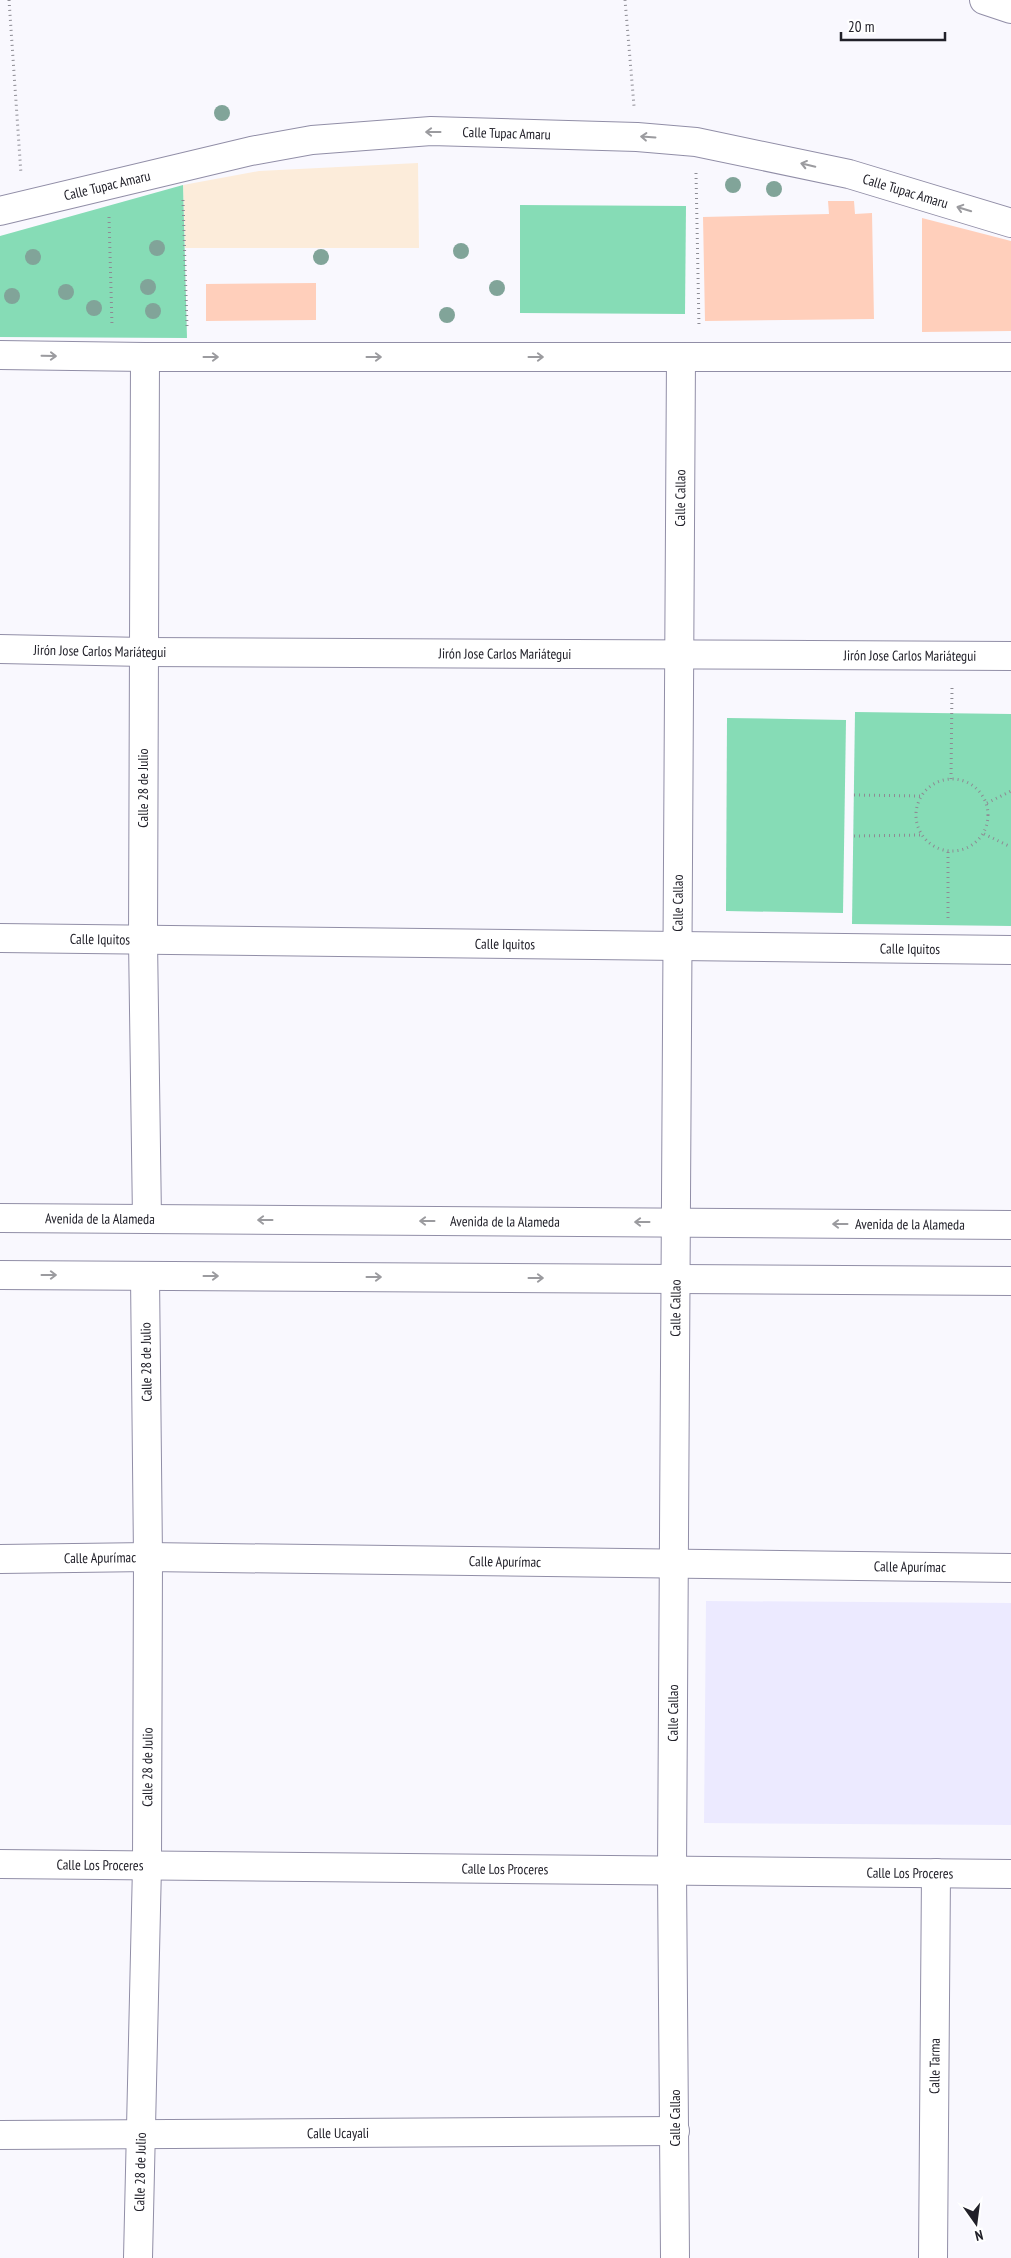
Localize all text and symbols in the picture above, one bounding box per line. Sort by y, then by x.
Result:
scale bar [841,10,945,42]
text: 20 m [848,17,874,36]
street label: Calle Tupac Amaru [462,123,551,143]
one-way arrow [426,127,442,137]
one-way arrow [640,133,656,142]
one-way arrow [801,160,817,169]
street label: Calle Tupac Amaru [62,166,152,204]
street label: Calle Tupac Amaru [861,170,950,212]
one-way arrow [957,204,973,214]
one-way arrow [40,351,56,361]
one-way arrow [202,352,219,362]
one-way arrow [365,352,381,362]
one-way arrow [528,352,544,362]
street label: Calle Callao [671,469,689,527]
street label: Jirón Jose Carlos Mariátegui [32,641,166,661]
street label: Jirón Jose Carlos Mariátegui [438,644,571,663]
street label: Jirón Jose Carlos Mariátegui [843,646,976,665]
street label: Calle 28 de Julio [134,748,152,828]
street label: Calle Callao [669,874,687,932]
street label: Calle Iquitos [70,930,130,949]
street label: Calle Iquitos [475,935,535,953]
street label: Calle Iquitos [880,939,940,958]
street label: Avenida de la Alameda [45,1209,155,1228]
street label: Avenida de la Alameda [450,1212,560,1231]
one-way arrow [257,1215,274,1225]
street label: Avenida de la Alameda [855,1215,965,1234]
one-way arrow [420,1216,436,1226]
one-way arrow [635,1217,651,1227]
one-way arrow [832,1219,848,1228]
one-way arrow [40,1270,56,1280]
one-way arrow [202,1271,219,1281]
one-way arrow [365,1272,381,1282]
one-way arrow [528,1273,544,1283]
street label: Calle Callao [666,1279,685,1337]
street label: Calle 28 de Julio [136,1322,156,1402]
street label: Calle Apurímac [64,1548,136,1567]
street label: Calle Apurímac [469,1552,541,1571]
street label: Calle Apurímac [874,1557,946,1576]
street label: Calle Callao [664,1684,682,1742]
street label: Calle 28 de Julio [138,1727,156,1807]
street label: Calle Los Proceres [56,1856,144,1874]
street label: Calle Los Proceres [461,1860,549,1878]
street label: Calle Los Proceres [866,1864,954,1882]
street label: Calle Tarma [925,2038,944,2094]
street label: Calle Callao [666,2089,684,2147]
street label: Calle Ucayali [307,2124,369,2142]
street label: Calle 28 de Julio [130,2132,150,2212]
north arrow [951,2198,1001,2248]
text: N [973,2226,985,2245]

